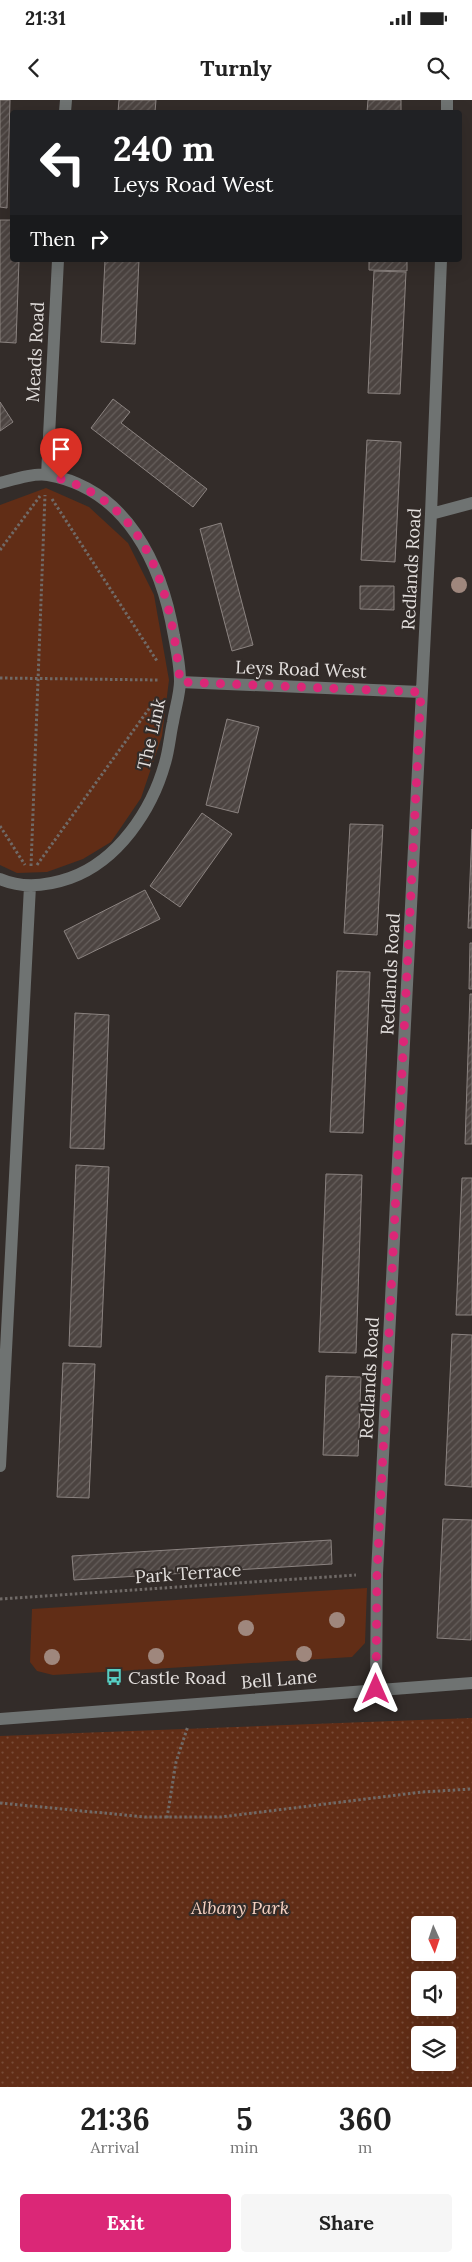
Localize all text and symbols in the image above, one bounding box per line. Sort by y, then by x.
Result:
text: 21:31 [25,6,66,30]
icon: back [20,54,48,82]
text: Turnly [200,54,272,82]
icon: search [424,54,452,82]
text: 240 m [113,126,214,171]
icon: left [30,130,95,195]
text: Leys Road West [113,170,274,198]
icon: right [85,225,113,253]
text: Then [30,227,75,251]
street label: Meads Road [21,301,49,403]
pin [40,428,82,479]
icon: arrive [47,435,75,463]
street label: Redlands Road [396,507,426,631]
street label: Leys Road West [235,655,367,683]
street label: The Link [132,696,170,772]
street label: Redlands Road [375,912,405,1036]
street label: Redlands Road [354,1316,384,1440]
street label: Park Terrace [134,1558,242,1588]
position arrow [349,1662,401,1714]
street label: Bell Lane [240,1664,318,1694]
place label: Castle Road [128,1666,227,1689]
bus stop icon: Castle Road [104,1667,124,1687]
park label: Albany Park [190,1896,289,1919]
north arrow [411,1916,456,1961]
map controls [411,1916,456,2071]
button: sound [411,1971,456,2016]
button: layers [411,2026,456,2071]
text: 21:36 [80,2100,150,2138]
text: 5 [236,2100,252,2138]
text: 360 [339,2100,392,2138]
text: Arrival [91,2137,139,2157]
text: min [230,2137,259,2157]
text: m [358,2137,372,2157]
button: Exit [20,2194,231,2252]
button: Share [241,2194,452,2252]

